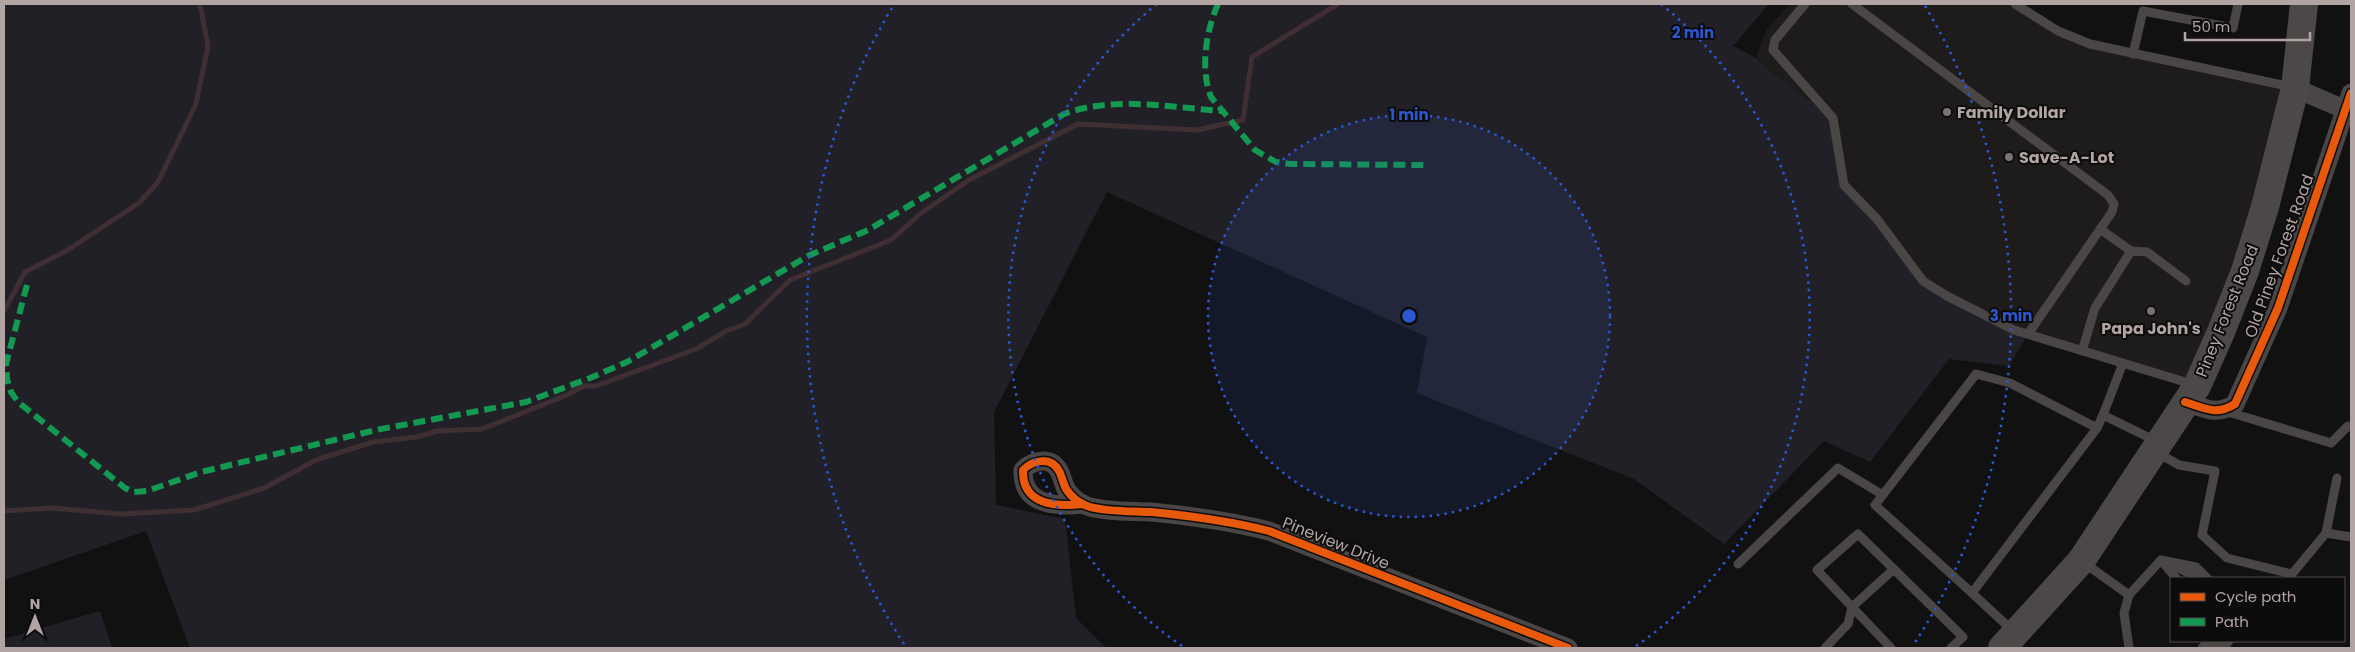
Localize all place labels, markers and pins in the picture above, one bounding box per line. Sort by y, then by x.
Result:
place label: Family Dollar [1957,101,2066,124]
marker: Family Dollar [1941,106,1953,118]
place label: Save-A-Lot [2019,146,2114,169]
marker: Save-A-Lot [2003,151,2015,163]
marker: Papa John's [2145,305,2157,317]
centre of rings [1400,307,1418,325]
place label: Papa John's [2101,317,2201,340]

